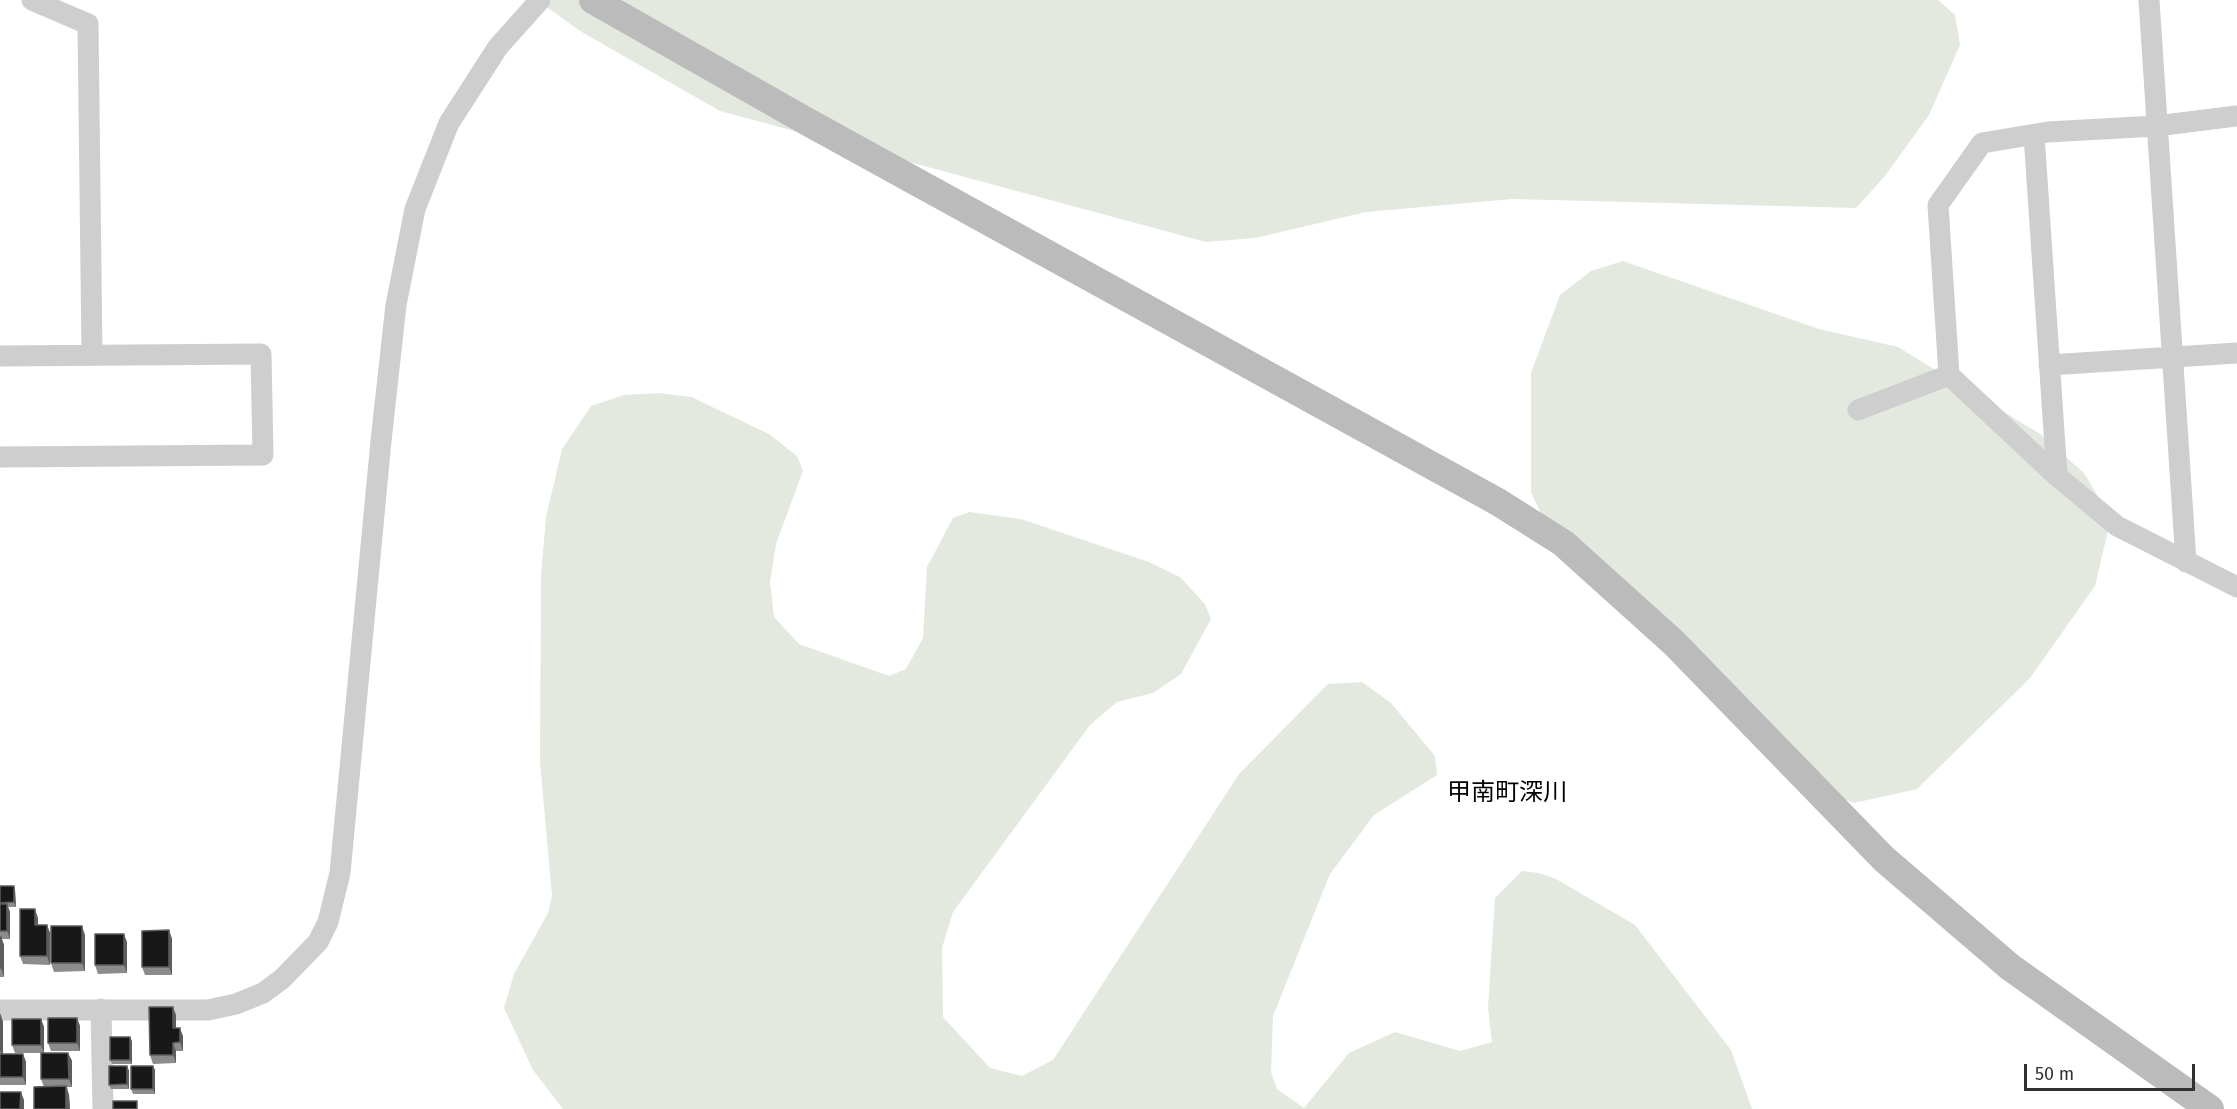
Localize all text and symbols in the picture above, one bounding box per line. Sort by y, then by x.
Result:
district label: 甲南町深川 [1447,779,1567,807]
scale bar [2027,1052,2198,1090]
text: 50 m [2035,1063,2074,1085]

